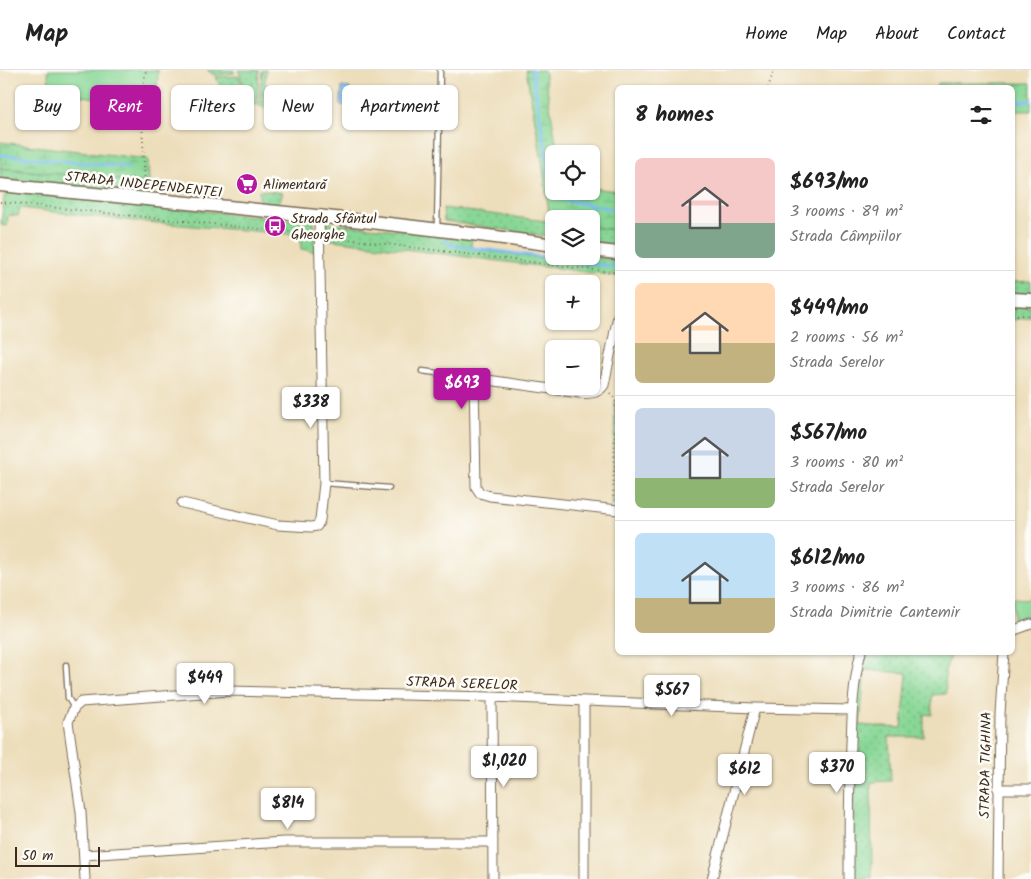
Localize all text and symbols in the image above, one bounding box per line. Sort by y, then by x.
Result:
text: Map [25,15,68,54]
text: Home [745,20,788,49]
text: Map [816,20,847,49]
text: About [875,20,919,49]
text: Contact [947,20,1006,49]
chip: Buy [15,85,80,130]
chip: Rent [90,85,161,130]
chip: Filters [171,85,254,130]
chip: New [264,85,332,130]
chip: Apartment [342,85,458,130]
text: 8 homes [635,99,714,132]
icon: filters [967,101,995,129]
map controls [545,145,600,395]
button: locate [545,145,600,200]
street label: STRADA INDEPENDENȚEI [64,166,223,204]
text: $693/mo [790,166,869,199]
supermarket icon: Alimentară [235,172,259,196]
place label: Alimentară [263,174,328,196]
icon: home [675,178,735,238]
text: 3 rooms · 89 m² [790,199,903,224]
place label: Strada Sfântul Gheorghe [291,208,377,246]
button: layers [545,210,600,265]
bus stop icon: Strada Sfântul Gheorghe [263,214,287,238]
text: Strada Câmpiilor [790,224,901,249]
button: + [545,275,600,330]
text: $449/mo [790,292,869,325]
icon: home [675,303,735,363]
text: 2 rooms · 56 m² [790,325,903,350]
button: − [545,340,600,395]
text: Strada Serelor [790,350,884,375]
pin: $693 [432,368,492,410]
text: $693 [445,371,480,396]
pin: $338 [281,386,341,429]
text: $338 [293,390,329,415]
text: $567/mo [790,417,867,450]
icon: home [675,428,735,488]
text: 3 rooms · 80 m² [790,450,903,475]
text: Strada Serelor [790,475,884,500]
text: $612/mo [790,542,865,575]
icon: home [675,553,735,613]
text: 3 rooms · 86 m² [790,575,904,600]
text: Strada Dimitrie Cantemir [790,600,960,625]
pin: $449 [175,662,235,705]
text: $449 [187,666,223,691]
street label: STRADA SERELOR [406,671,518,697]
pin: $567 [642,674,702,717]
text: $567 [655,678,689,703]
street label: STRADA TIGHINA [974,711,998,819]
pin: $1,020 [463,746,545,788]
text: $1,020 [482,749,526,774]
pin: $370 [807,752,867,794]
pin: $612 [715,754,775,796]
text: $370 [820,755,854,780]
text: $612 [729,757,761,782]
pin: $814 [258,788,318,830]
text: $814 [272,791,304,816]
scale bar [15,844,100,867]
text: 50 m [22,845,53,867]

